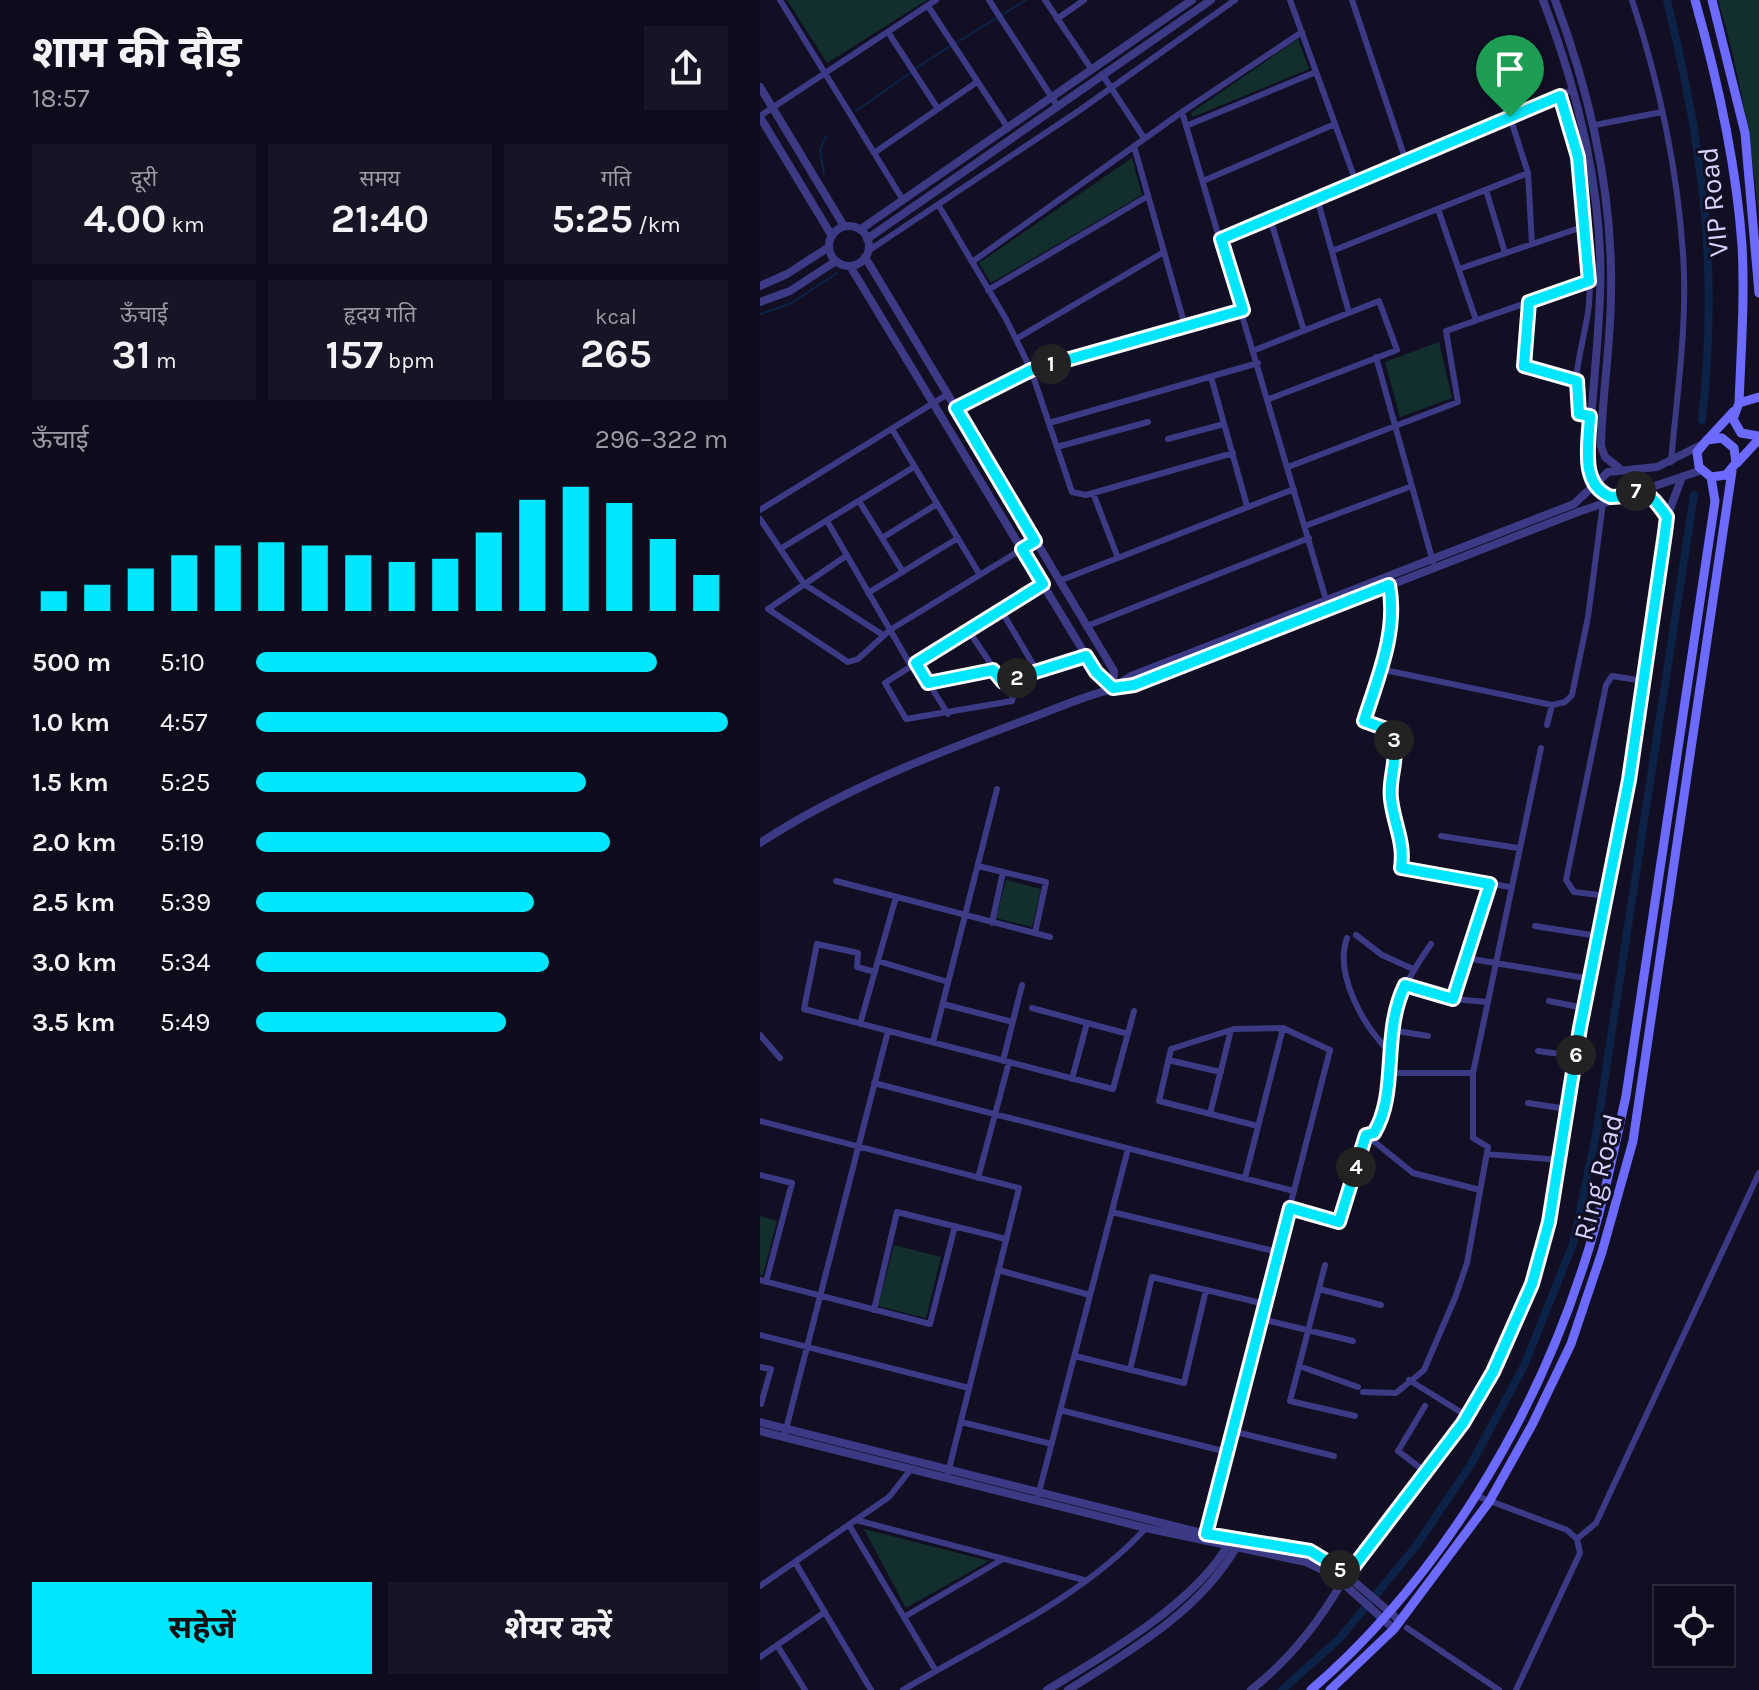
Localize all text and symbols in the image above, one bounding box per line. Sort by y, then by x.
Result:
button: share [644,26,728,110]
text: शाम की दौड़ [32,27,241,78]
pin [1476,35,1544,117]
icon: arrive [1488,47,1532,91]
text: 18:57 [32,83,89,114]
street label: VIP Road [1691,145,1735,259]
text: दूरी [131,166,157,192]
text: समय [360,166,400,192]
text: गति [601,166,631,192]
text: 4.00 [83,195,166,242]
text: 21:40 [331,195,429,242]
text: 5:25 [551,195,633,242]
text: km [166,212,205,238]
text: /km [633,212,681,238]
text: ऊँचाई [120,302,168,328]
text: हृदय गति [344,302,416,328]
text: kcal [595,304,637,330]
text: 265 [580,330,652,377]
text: 31 [112,331,151,378]
text: 157 [325,331,383,378]
pin: 1 [1031,344,1071,384]
text: m [151,348,176,374]
text: bpm [383,348,435,374]
text: 1 [1047,351,1055,377]
text: ऊँचाई [32,424,88,455]
text: 296–322 m [595,424,728,455]
pin: 7 [1616,471,1656,511]
text: 7 [1631,478,1641,504]
text: 500 m [32,647,111,678]
text: 5:10 [160,647,205,678]
pin: 2 [997,658,1037,698]
text: 2 [1010,665,1024,691]
text: 1.0 km [32,707,110,738]
text: 4:57 [160,707,207,738]
pin: 3 [1374,720,1414,760]
text: 3 [1387,727,1401,753]
text: 1.5 km [32,767,109,798]
text: 5:25 [160,767,210,798]
text: 2.0 km [32,827,116,858]
text: 5:19 [160,827,204,858]
text: 2.5 km [32,887,115,918]
text: 5:39 [160,887,211,918]
text: 3.0 km [32,947,117,978]
text: 5:34 [160,947,211,978]
text: 3.5 km [32,1007,116,1038]
text: 5:49 [160,1007,210,1038]
pin: 6 [1556,1035,1596,1075]
text: 6 [1569,1042,1583,1068]
street label: Ring Road [1566,1110,1630,1244]
pin: 4 [1336,1147,1376,1187]
text: 4 [1349,1154,1363,1180]
pin: 5 [1320,1550,1360,1590]
text: 5 [1334,1557,1346,1583]
button: सहेजें [32,1582,372,1674]
button: शेयर करें [388,1582,728,1674]
map controls [1654,1586,1734,1666]
button: locate [1654,1586,1734,1666]

